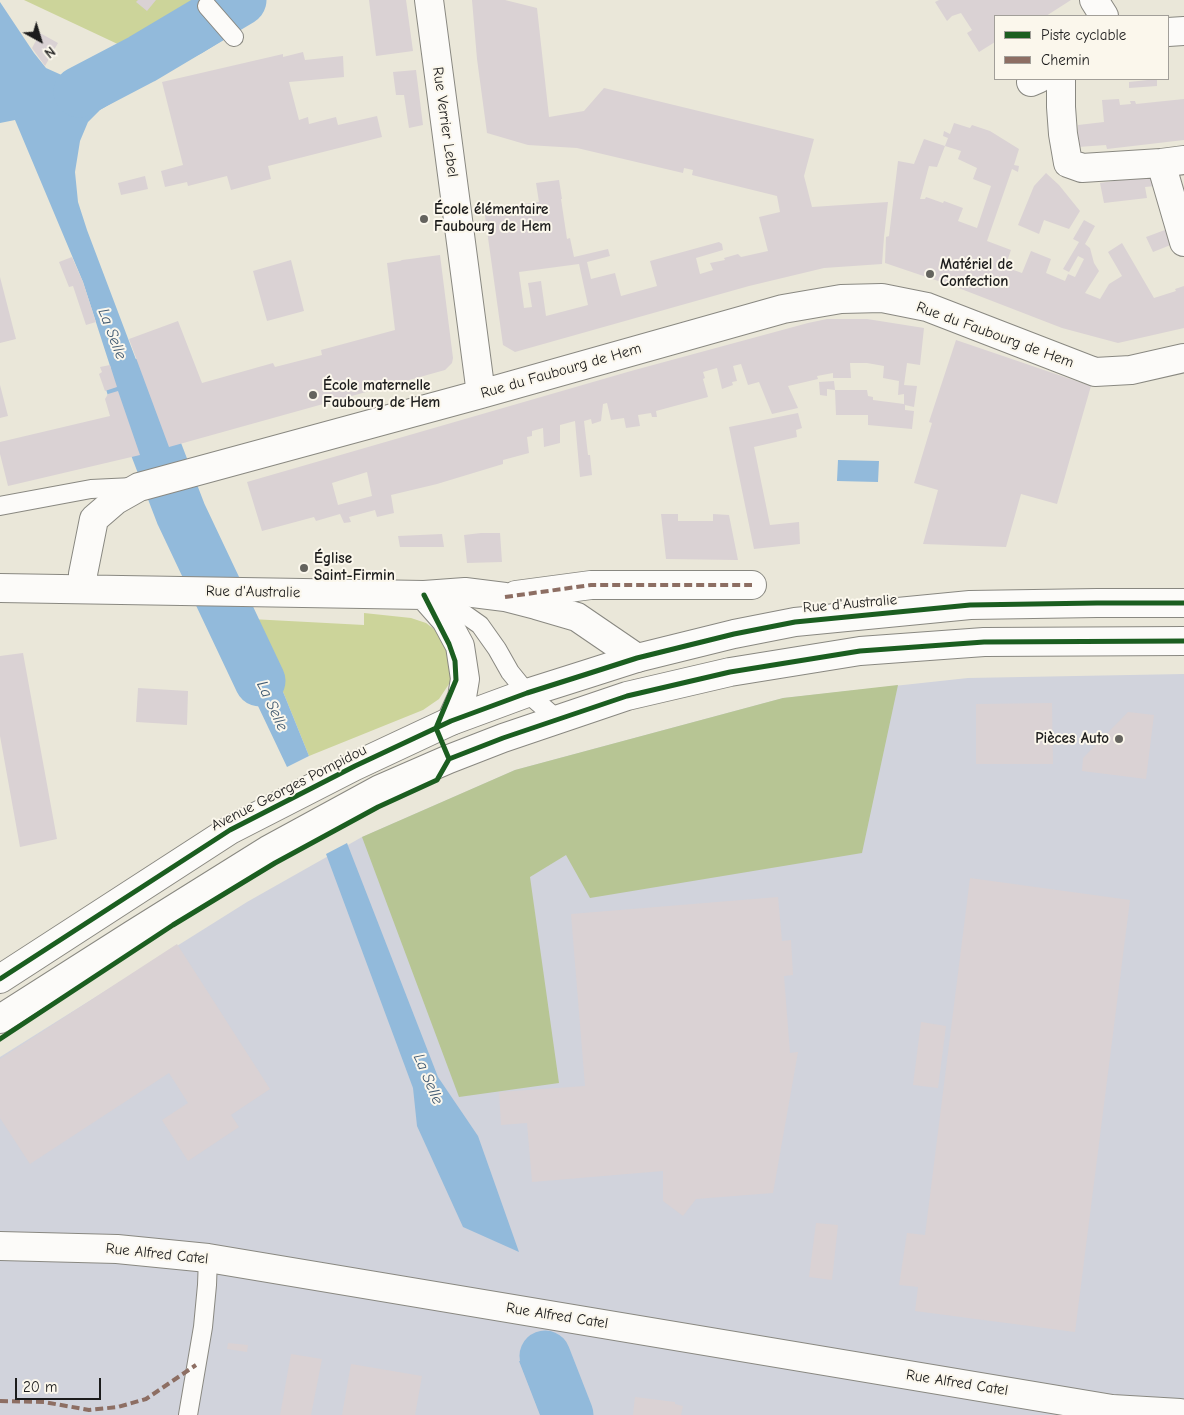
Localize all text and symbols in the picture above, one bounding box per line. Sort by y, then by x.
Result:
north arrow [15,15,65,65]
legend [994,15,1169,80]
text: Piste cyclable [1041,26,1126,44]
text: N [41,43,59,62]
text: Chemin [1041,51,1090,69]
street label: Rue Verrier Lebel [428,66,462,178]
place label: École élémentaire Faubourg de Hem [434,201,551,236]
marker: École élémentaire Faubourg de Hem [418,213,430,225]
place label: Matériel de Confection [940,256,1013,291]
marker: Matériel de Confection [924,268,936,280]
street label: Rue du Faubourg de Hem [914,298,1076,372]
water label: La Selle [93,306,131,362]
street label: Rue du Faubourg de Hem [479,339,643,403]
place label: École maternelle Faubourg de Hem [323,377,440,412]
marker: École maternelle Faubourg de Hem [307,389,319,401]
place label: Église Saint-Firmin [314,550,395,585]
marker: Église Saint-Firmin [298,562,310,574]
street label: Rue d'Australie [206,582,300,602]
street label: Rue d'Australie [802,591,898,617]
water label: La Selle [252,678,292,734]
place label: Pièces Auto [1035,730,1109,748]
marker: Pièces Auto [1113,733,1125,745]
street label: Avenue Georges Pompidou [208,741,370,835]
water label: La Selle [409,1051,447,1107]
street label: Rue Alfred Catel [105,1240,209,1268]
street label: Rue Alfred Catel [505,1299,609,1333]
street label: Rue Alfred Catel [905,1366,1009,1400]
scale bar [18,1368,104,1400]
text: 20 m [23,1378,57,1396]

